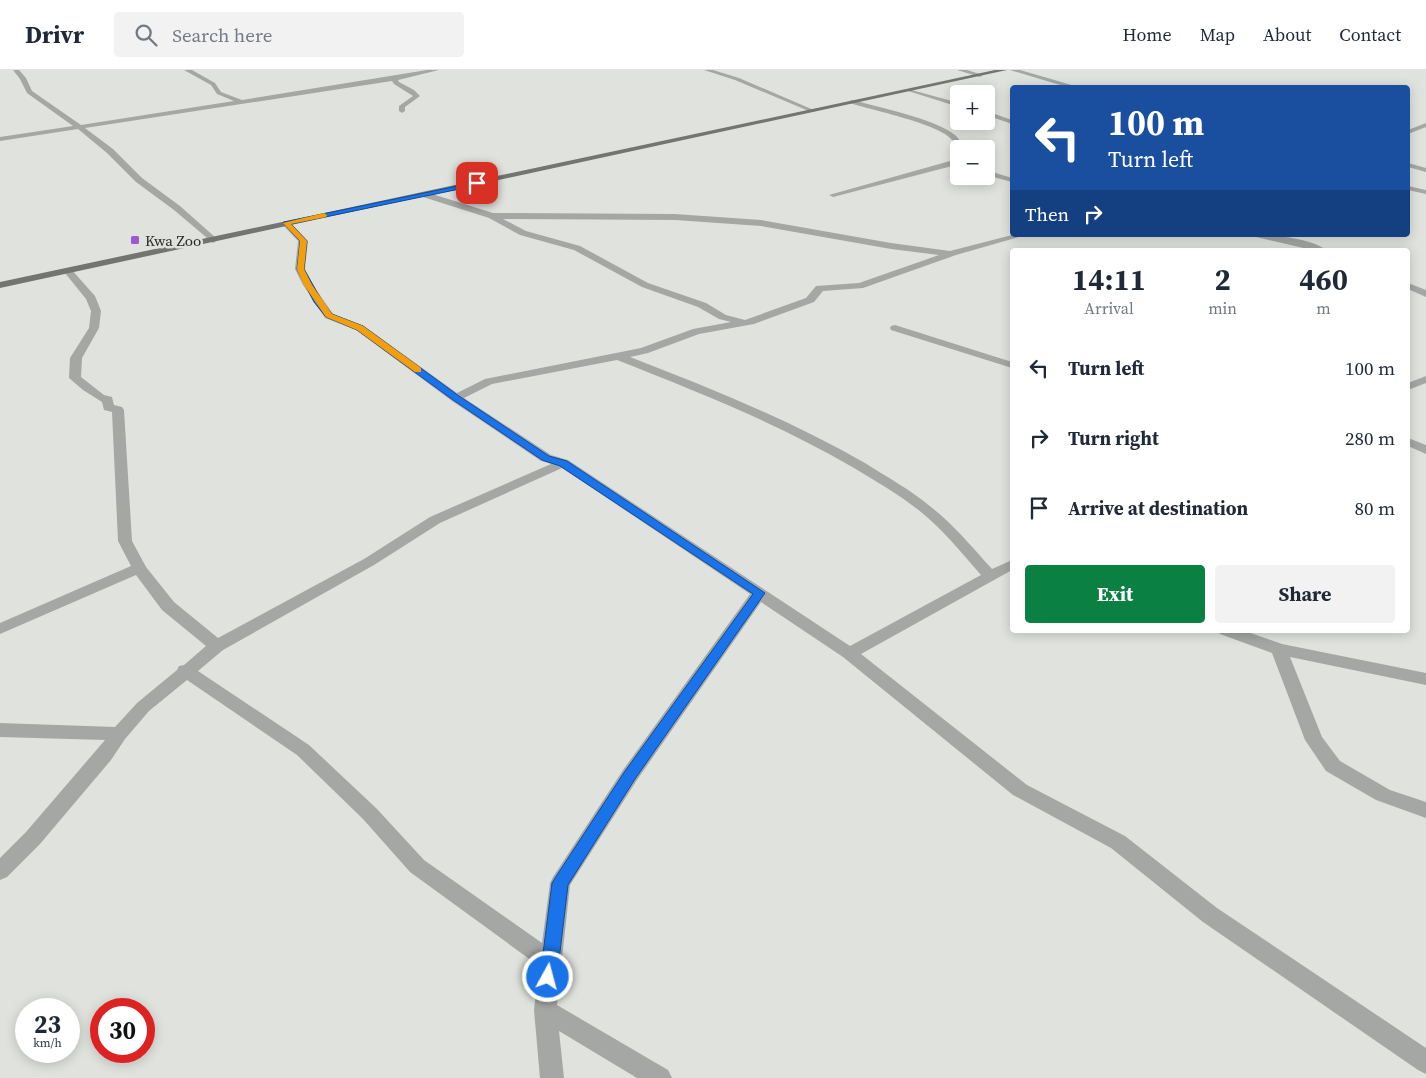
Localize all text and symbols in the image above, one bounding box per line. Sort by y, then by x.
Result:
search box [114,12,464,57]
text: Drivr [25,18,84,51]
icon: search [132,21,160,49]
text: Search here [172,22,273,48]
text: Home [1123,22,1172,47]
text: Map [1200,22,1235,47]
text: About [1263,22,1311,47]
text: Contact [1339,22,1401,47]
map controls [950,85,995,185]
button: + [950,85,995,130]
text: 100 m [1108,99,1204,147]
icon: left [1025,105,1090,170]
button: − [950,140,995,185]
text: Turn left [1108,144,1193,174]
pin [456,162,498,204]
icon: arrive [463,169,491,197]
icon: right [1079,200,1107,228]
text: Then [1025,201,1069,227]
place label: Kwa Zoo [145,230,201,251]
marker: Kwa Zoo [129,234,141,246]
text: 14:11 [1072,259,1146,300]
text: 2 [1214,259,1231,300]
text: 460 [1299,259,1348,300]
text: Arrival [1084,297,1134,319]
text: min [1208,297,1237,319]
text: m [1316,297,1331,319]
icon: left [1025,354,1053,382]
text: Turn left [1068,355,1144,381]
text: 100 m [1345,355,1395,381]
icon: right [1025,424,1053,452]
text: Turn right [1068,425,1159,451]
text: 280 m [1345,425,1395,451]
icon: arrive [1025,494,1053,522]
text: Arrive at destination [1068,495,1248,521]
text: 80 m [1354,495,1395,521]
button: Exit [1025,565,1205,623]
button: Share [1215,565,1395,623]
position arrow [521,950,573,1002]
speed limit sign: 30 [90,998,155,1063]
text: 23 [34,1007,61,1041]
text: km/h [33,1035,62,1051]

